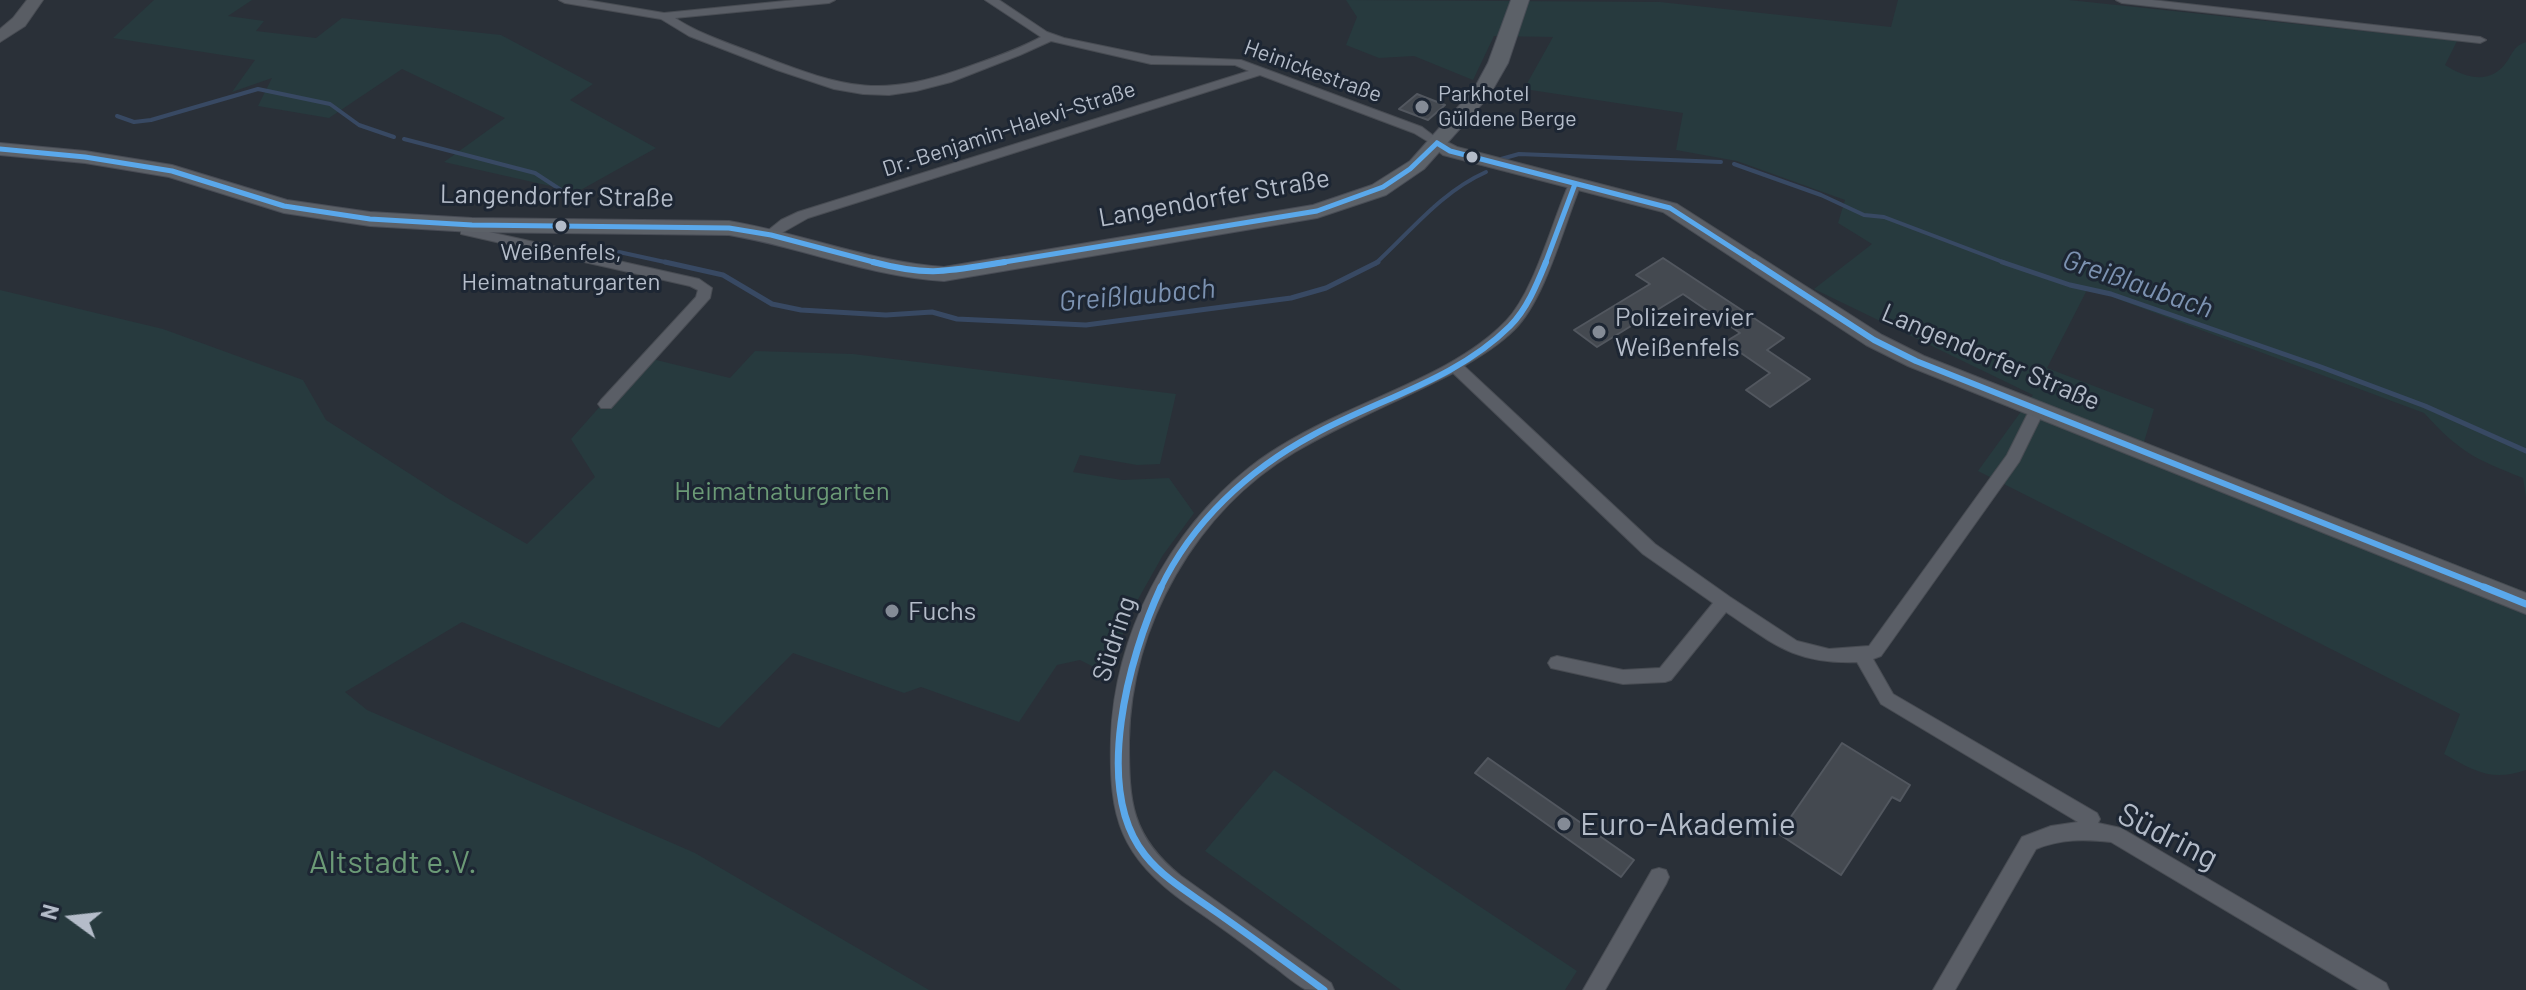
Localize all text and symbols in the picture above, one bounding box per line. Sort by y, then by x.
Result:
street label: Heinickestraße [1241,34,1385,108]
street label: Dr.-Benjamin-Halevi-Straße [879,76,1139,182]
place label: Parkhotel Güldene Berge [1438,81,1577,132]
marker: Parkhotel Güldene Berge [1413,98,1431,116]
unlabelled marker [1464,149,1480,165]
street label: Langendorfer Straße [1096,162,1332,234]
street label: Langendorfer Straße [440,178,674,214]
marker: Weißenfels, Heimatnaturgarten [553,218,569,234]
place label: Weißenfels, Heimatnaturgarten [462,238,660,294]
water label: Greißlaubach [2058,243,2218,325]
water label: Greißlaubach [1057,271,1217,319]
street label: Langendorfer Straße [1877,297,2105,417]
place label: Polizeirevier Weißenfels [1615,301,1754,362]
marker: Polizeirevier Weißenfels [1590,323,1608,341]
park label: Heimatnaturgarten [674,475,890,507]
street label: Südring [1086,593,1142,685]
place label: Fuchs [908,595,976,627]
marker: Fuchs [883,602,901,620]
street label: Südring [2111,794,2225,878]
place label: Euro-Akademie [1580,805,1796,843]
marker: Euro-Akademie [1555,815,1573,833]
park label: Altstadt e.V. [309,843,477,881]
north arrow [32,878,112,958]
text: N [34,901,63,922]

